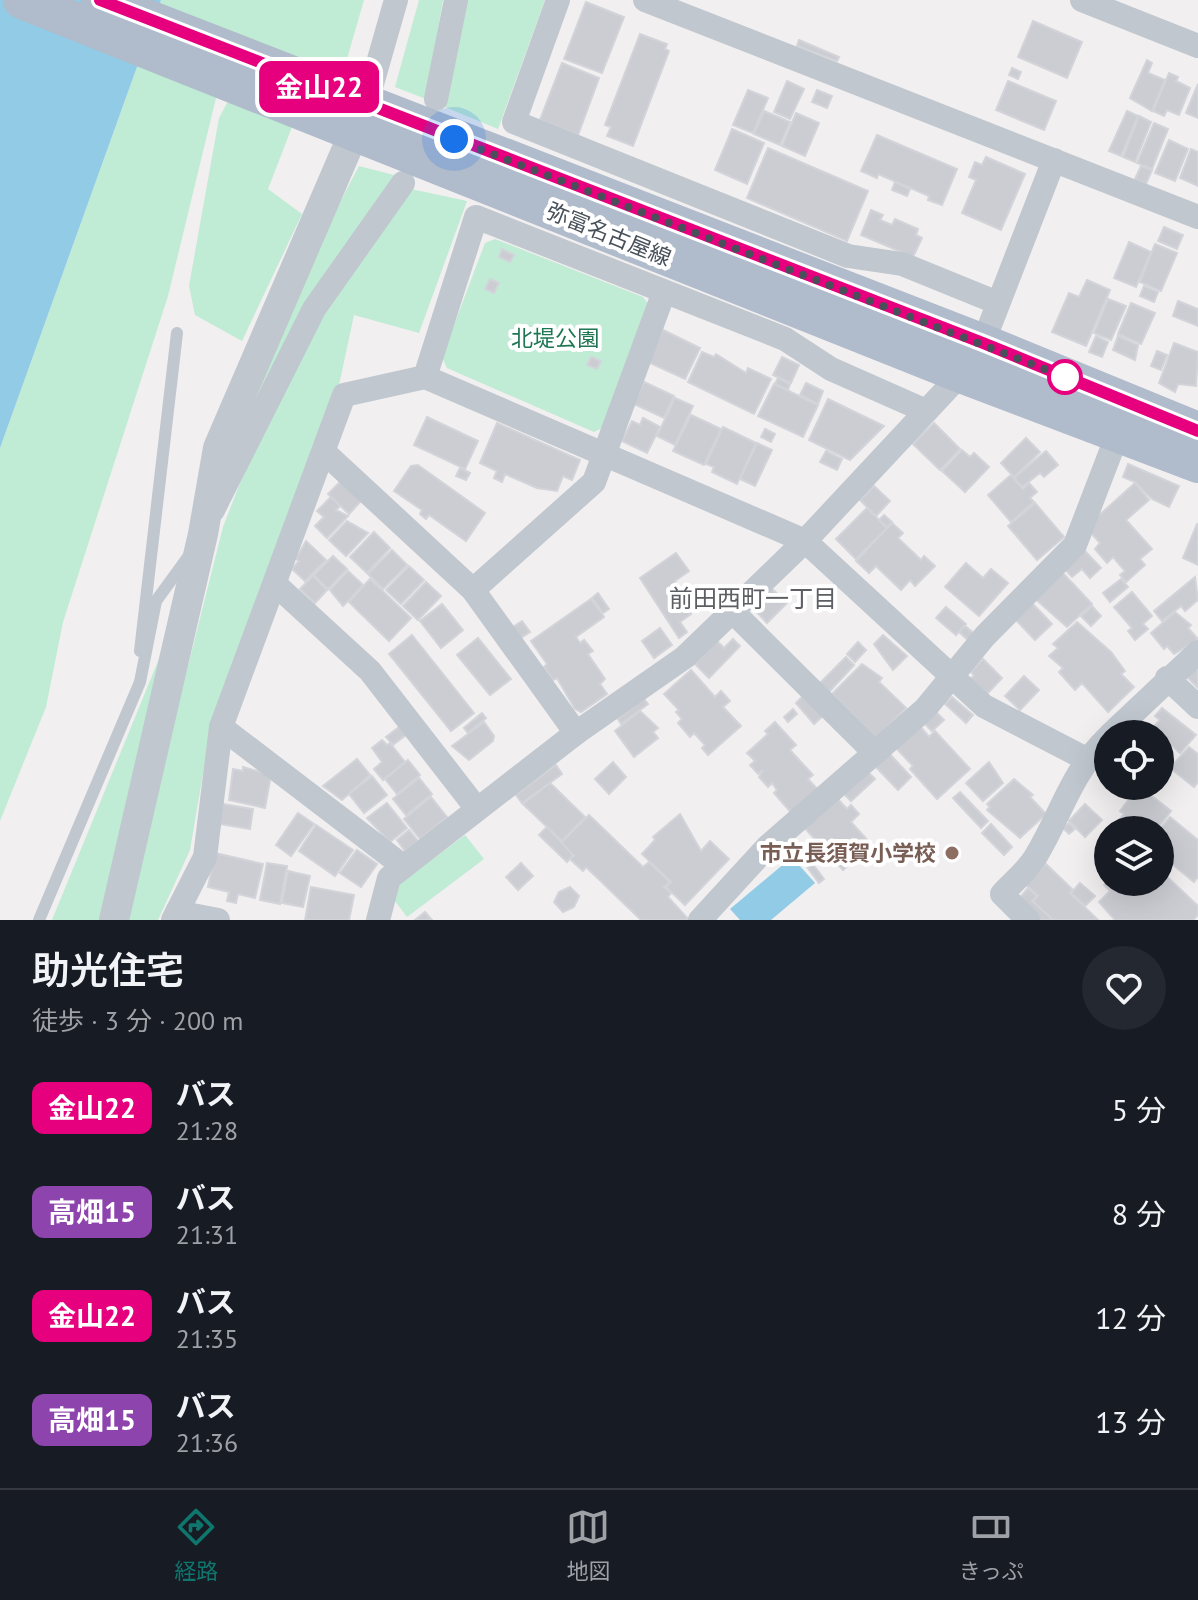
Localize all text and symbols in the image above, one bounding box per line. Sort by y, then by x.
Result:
line badge: 金山22 [263,61,375,113]
text: 金山22 [275,68,363,105]
your location [434,119,474,159]
street label: 弥富名古屋線 [543,196,675,272]
park label: 北堤公園 [511,324,599,352]
unlabelled marker [1048,360,1082,394]
district label: 前田西町一丁目 [669,583,837,614]
map controls [1094,720,1174,896]
button: locate [1094,720,1174,800]
button: layers [1094,816,1174,896]
place label: 市立長須賀小学校 [760,839,936,867]
marker: 市立長須賀小学校 [943,844,961,862]
text: 助光住宅 [32,945,184,994]
button: heart [1082,946,1166,1030]
text: 徒歩 · 3 分 · 200 m [32,1004,243,1037]
text: バス [176,1074,236,1113]
text: 金山22 [48,1089,136,1126]
text: 5 分 [1112,1090,1166,1129]
text: 21:28 [176,1114,238,1147]
text: バス [176,1178,236,1217]
text: 高畑15 [48,1193,136,1230]
text: 8 分 [1112,1194,1166,1233]
text: 21:31 [176,1218,238,1251]
text: バス [176,1282,236,1321]
text: 金山22 [48,1297,136,1334]
text: 12 分 [1095,1298,1166,1337]
text: 21:35 [176,1322,238,1355]
text: バス [176,1386,236,1425]
text: 高畑15 [48,1401,136,1438]
text: 13 分 [1095,1402,1166,1441]
text: 21:36 [176,1426,238,1459]
tab: 経路 [174,1505,218,1585]
tab: 地図 [566,1505,610,1585]
tab: きっぷ [959,1505,1024,1585]

